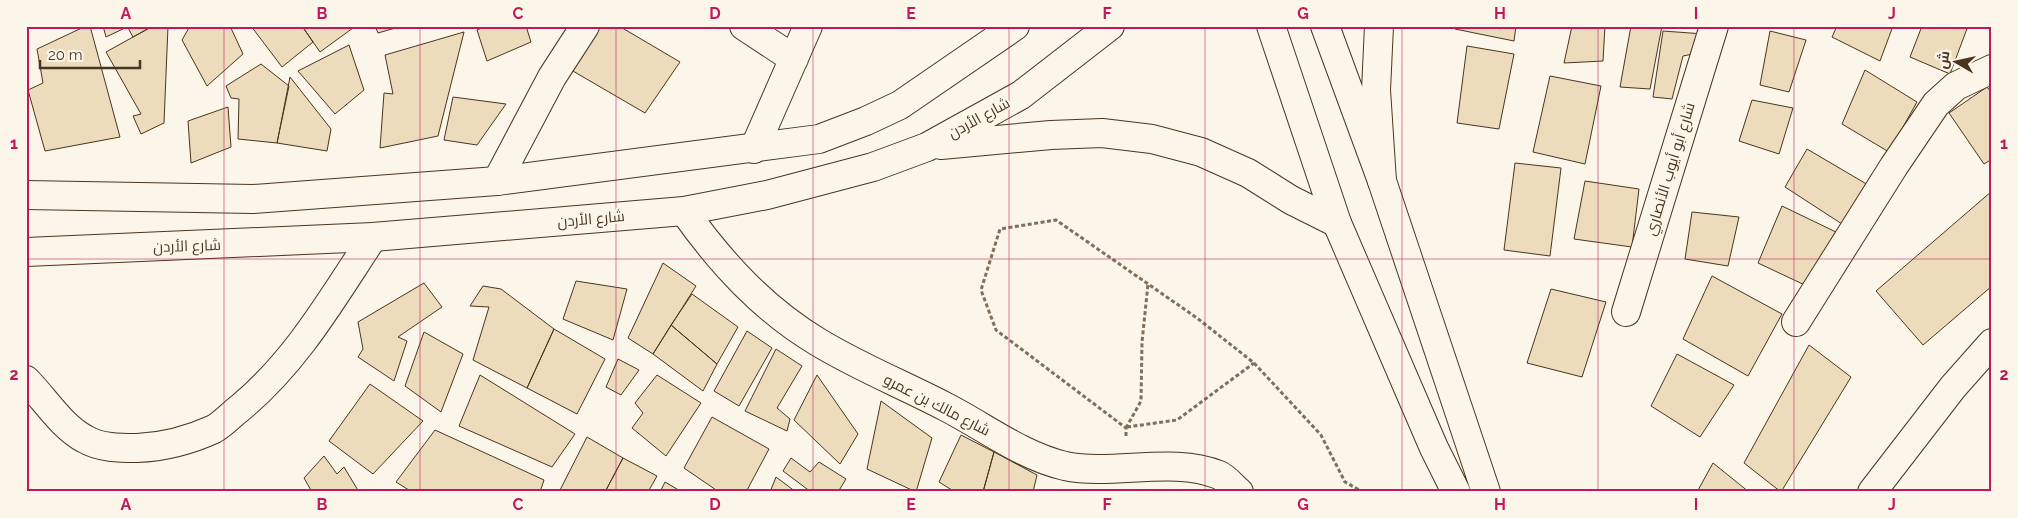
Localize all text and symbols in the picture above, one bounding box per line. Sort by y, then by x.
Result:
text: A [121,4,132,23]
text: B [317,4,328,23]
text: C [513,4,524,23]
text: D [709,4,721,23]
text: E [906,4,916,23]
text: F [1102,4,1112,23]
text: G [1297,4,1309,23]
text: H [1494,4,1506,23]
text: I [1694,4,1698,23]
text: J [1888,4,1896,23]
scale bar [40,38,140,70]
north arrow [1930,38,1980,88]
text: 20 m [48,46,83,64]
text: ش [1934,50,1953,70]
street label: شارع الأردن [945,94,1014,144]
street label: شارع أبو أيوب الأنصاري [1640,100,1702,239]
text: 1 [10,134,18,153]
text: 1 [2000,134,2008,153]
street label: شارع الأردن [556,207,626,233]
street label: شارع الأردن [153,236,221,258]
text: 2 [9,365,19,384]
text: 2 [1999,365,2009,384]
street label: شارع مالك بن عمرو [880,370,993,441]
text: A [121,495,132,514]
text: B [317,495,328,514]
text: C [513,495,524,514]
text: D [709,495,721,514]
text: E [906,495,916,514]
text: F [1102,495,1112,514]
text: G [1297,495,1309,514]
text: H [1494,495,1506,514]
text: I [1694,495,1698,514]
text: J [1888,495,1896,514]

